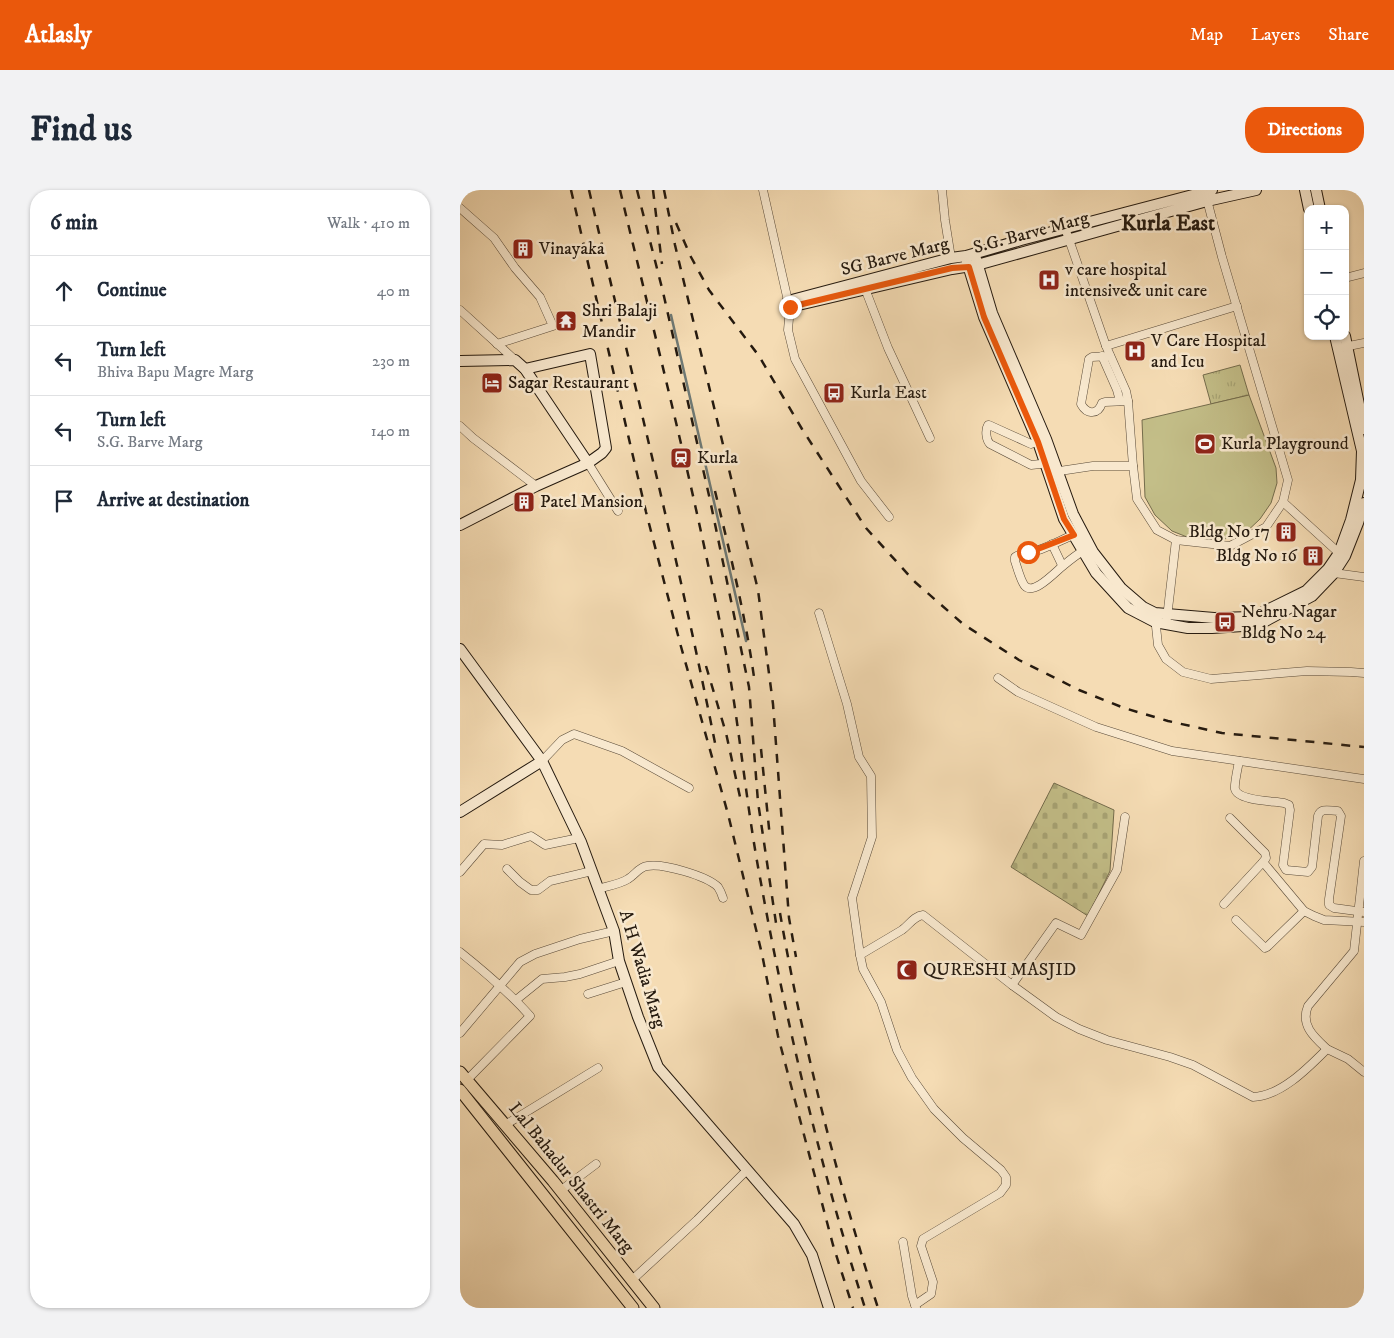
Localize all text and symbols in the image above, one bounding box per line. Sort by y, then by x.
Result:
text: Atlasly [25,20,92,50]
text: Map [1190,24,1223,46]
text: Layers [1251,24,1300,46]
text: Share [1328,24,1369,46]
button: Directions [1245,107,1364,153]
text: Find us [30,108,132,152]
map controls [1304,205,1349,340]
button: + [1304,205,1349,250]
street label: S.G. Barve Marg [971,207,1091,259]
text: 6 min [50,210,98,236]
district label: Kurla East [1121,210,1215,237]
text: Walk · 410 m [327,213,410,233]
street label: SG Barve Marg [839,233,952,281]
building icon: Vinayaka [511,237,535,261]
place label: Vinayaka [538,238,605,260]
button: − [1304,250,1349,295]
place label: v care hospital intensive& unit care [1064,259,1207,302]
hospital icon: v care hospital intensive& unit care [1037,268,1061,292]
icon: ahead [50,277,78,305]
text: Continue [97,279,167,302]
text: 40 m [377,281,410,301]
button: locate [1304,295,1349,340]
route end [779,296,802,319]
place label: Shri Balaji Mandir [582,300,657,343]
temple icon: Shri Balaji Mandir [554,309,578,333]
place label: V Care Hospital and Icu [1150,330,1267,373]
text: Turn left [97,339,166,362]
hospital icon: V Care Hospital and Icu [1123,339,1147,363]
icon: left [50,347,78,375]
text: 230 m [372,351,410,371]
text: Bhiva Bapu Magre Marg [97,362,253,382]
hotel icon: Sagar Restaurant [480,371,504,395]
place label: Sagar Restaurant [508,372,629,394]
bus stop icon: Kurla East [822,381,846,405]
place label: Kurla East [850,382,927,404]
text: Turn left [97,409,166,432]
icon: left [50,417,78,445]
text: 140 m [371,421,410,441]
text: S.G. Barve Marg [97,432,203,452]
sports icon: Kurla Playground [1193,432,1217,456]
place label: Kurla Playground [1221,433,1349,455]
station icon: Kurla [669,446,693,470]
place label: Kurla [697,447,738,469]
icon: arrive [50,487,78,515]
text: Arrive at destination [97,489,249,512]
building icon: Patel Mansion [512,490,536,514]
place label: Patel Mansion [540,491,643,513]
building icon: Bldg No 17 [1274,520,1298,544]
place label: Bldg No 17 [1189,521,1270,543]
route start [1017,541,1040,564]
building icon: Bldg No 16 [1301,544,1325,568]
place label: Bldg No 16 [1216,545,1298,567]
place label: Nehru Nagar Bldg No 24 [1241,601,1337,644]
bus stop icon: Nehru Nagar Bldg No 24 [1213,610,1237,634]
street label: A H Wadia Marg [614,907,670,1031]
mosque icon: QURESHI MASJID [895,958,919,982]
place label: QURESHI MASJID [923,959,1076,981]
street label: Lal Bahadur Shastri Marg [504,1098,639,1258]

